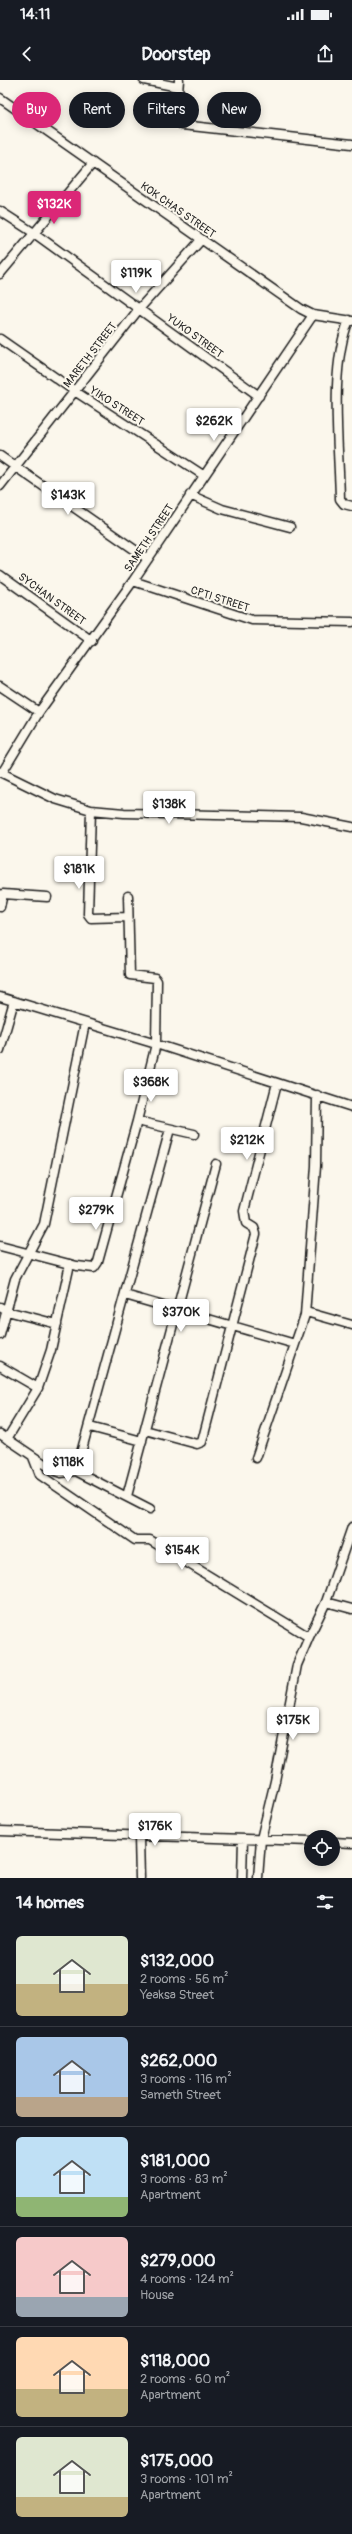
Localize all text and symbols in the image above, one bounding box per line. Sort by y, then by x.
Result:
text: 14:11 [20,5,50,24]
icon: back [16,43,38,65]
text: Doorstep [141,43,211,66]
icon: share [314,43,336,65]
chip: Buy [12,92,61,128]
chip: Rent [69,92,125,128]
chip: Filters [133,92,199,128]
chip: New [207,92,261,128]
street label: KOK CHAS STREET [138,179,218,241]
pin: $132K [26,191,82,225]
text: $132K [37,196,71,212]
pin: $119K [108,260,164,294]
text: $119K [120,265,152,281]
street label: YUKO STREET [164,311,226,361]
street label: MARETH STREET [61,320,119,390]
street label: YIKO STREET [87,383,147,428]
pin: $262K [186,408,242,442]
text: $262K [196,413,233,429]
pin: $143K [40,482,96,516]
text: $143K [51,487,85,503]
street label: SAMETH STREET [121,502,177,574]
street label: SYCHAN STREET [16,570,88,628]
street label: CPTI STREET [189,583,251,615]
pin: $138K [141,791,197,825]
text: $138K [152,796,186,812]
pin: $181K [51,856,107,890]
text: $181K [63,861,95,877]
pin: $368K [123,1069,179,1103]
text: $368K [133,1074,169,1090]
pin: $212K [219,1127,275,1161]
text: $212K [230,1132,264,1148]
pin: $279K [68,1197,124,1231]
text: $279K [78,1202,114,1218]
pin: $370K [153,1299,209,1333]
text: $370K [162,1304,200,1320]
pin: $118K [40,1449,96,1483]
text: $118K [52,1454,84,1470]
pin: $154K [154,1537,210,1571]
text: $154K [165,1542,199,1558]
pin: $175K [265,1707,321,1741]
text: $175K [276,1712,310,1728]
pin: $176K [127,1813,183,1847]
text: $176K [138,1818,172,1834]
map controls [304,1830,340,1866]
button: locate [304,1830,340,1866]
icon: filters [314,1891,336,1913]
text: 14 homes [16,1892,84,1913]
text: $132,000 [140,1950,214,1971]
icon: home [48,1952,96,2000]
text: 2 rooms · 56 m² [140,1971,228,1987]
text: Yeaksa Street [140,1987,214,2003]
text: $262,000 [140,2050,217,2071]
icon: home [48,2053,96,2101]
text: 3 rooms · 116 m² [140,2071,232,2087]
text: Sameth Street [140,2087,221,2103]
text: $181,000 [140,2150,210,2171]
icon: home [48,2153,96,2201]
text: 3 rooms · 83 m² [140,2171,228,2187]
text: Apartment [140,2187,201,2203]
text: $279,000 [140,2250,216,2271]
icon: home [48,2253,96,2301]
text: 4 rooms · 124 m² [140,2271,234,2287]
text: House [140,2287,174,2303]
text: $118,000 [140,2350,210,2371]
icon: home [48,2353,96,2401]
text: 2 rooms · 60 m² [140,2371,230,2387]
text: Apartment [140,2387,201,2403]
text: $175,000 [140,2450,213,2471]
icon: home [48,2453,96,2501]
text: 3 rooms · 101 m² [140,2471,233,2487]
text: Apartment [140,2487,201,2503]

